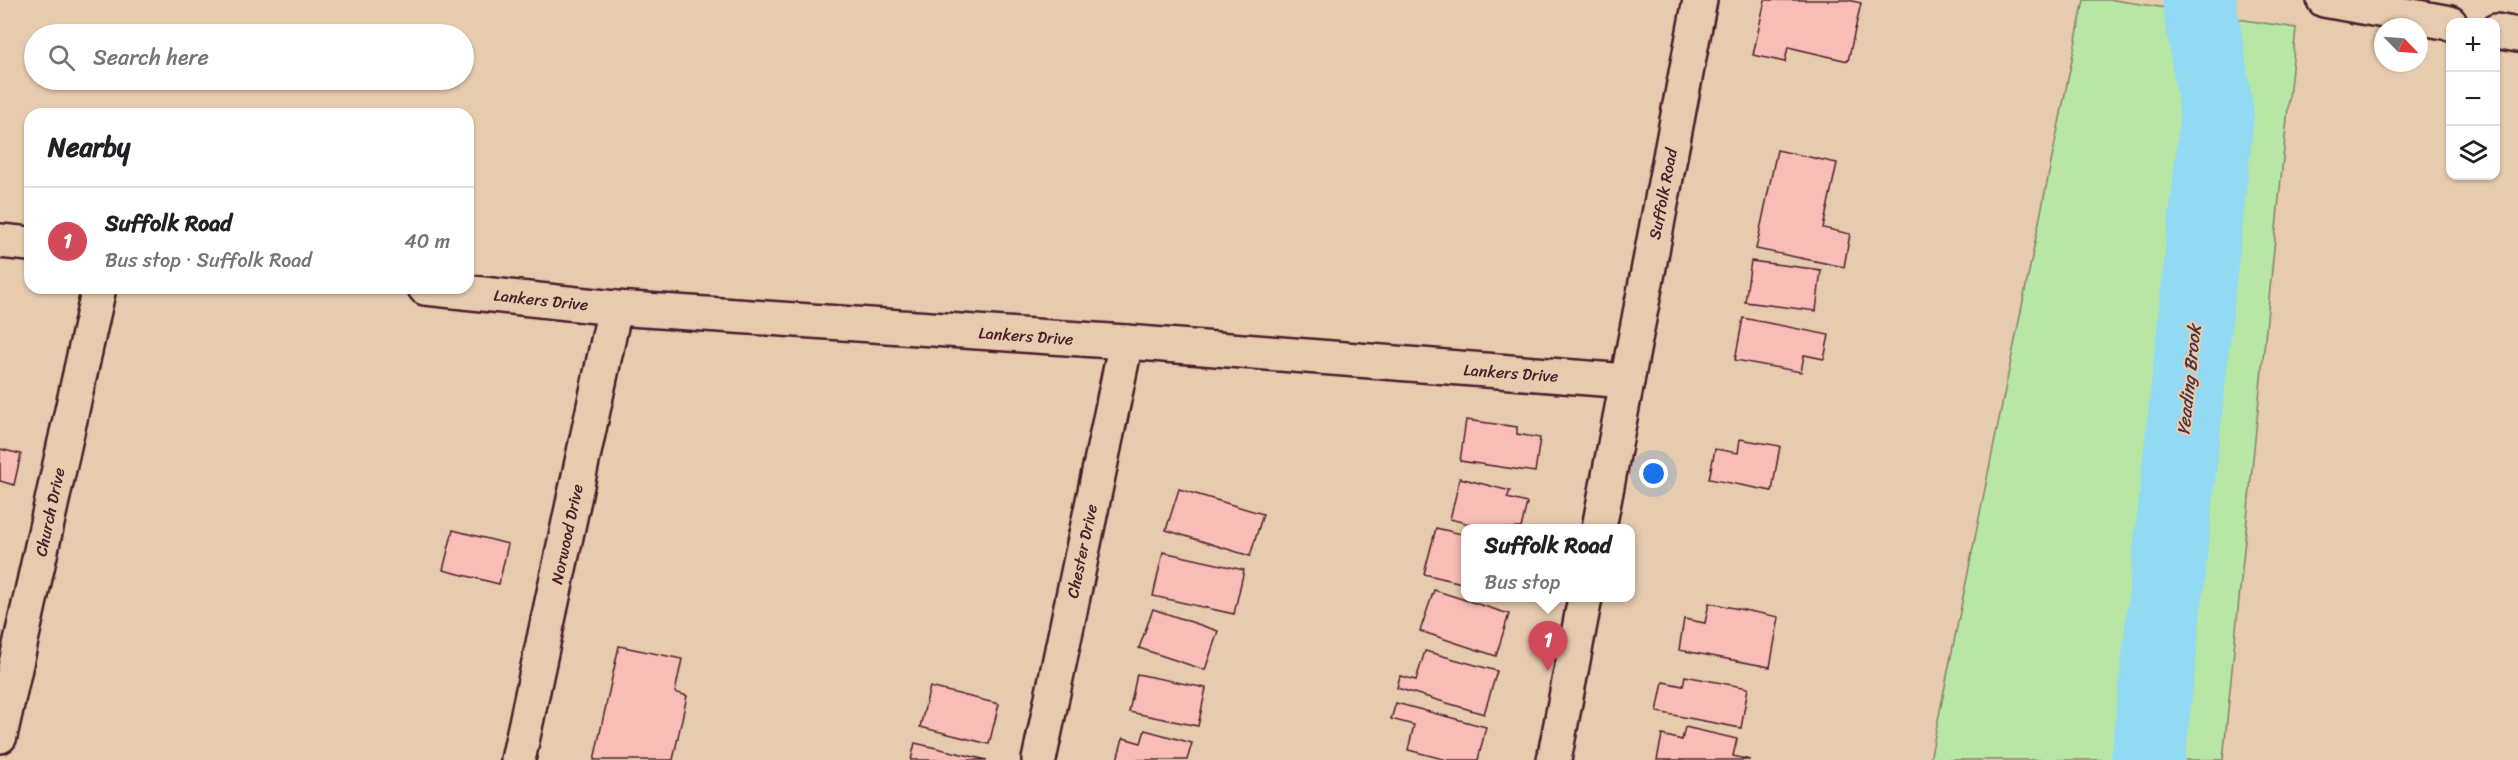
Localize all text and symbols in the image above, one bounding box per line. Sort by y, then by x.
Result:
north arrow [2374,18,2428,72]
map controls [2446,18,2500,180]
button: + [2446,18,2500,72]
search box [24,24,474,90]
text: Search here [93,38,209,77]
icon: search [45,41,78,74]
button: − [2446,72,2500,126]
text: Nearby [48,124,130,170]
button: layers [2446,126,2500,180]
street label: Suffolk Road [1640,144,1686,242]
text: Suffolk Road [105,204,232,243]
text: 1 [63,224,72,259]
text: 40 m [404,224,450,259]
text: Bus stop · Suffolk Road [105,243,312,278]
street label: Lankers Drive [492,281,590,319]
street label: Lankers Drive [978,318,1074,354]
water label: Yeading Brook [2167,321,2211,437]
street label: Lankers Drive [1463,355,1559,391]
your location [1639,459,1668,488]
street label: Church Drive [26,465,74,559]
street label: Norwood Drive [542,481,592,587]
street label: Chester Drive [1058,501,1106,601]
popup [1461,524,1635,602]
text: Suffolk Road [1485,526,1611,565]
text: Bus stop [1485,565,1560,600]
pin: 1 [1528,622,1568,671]

